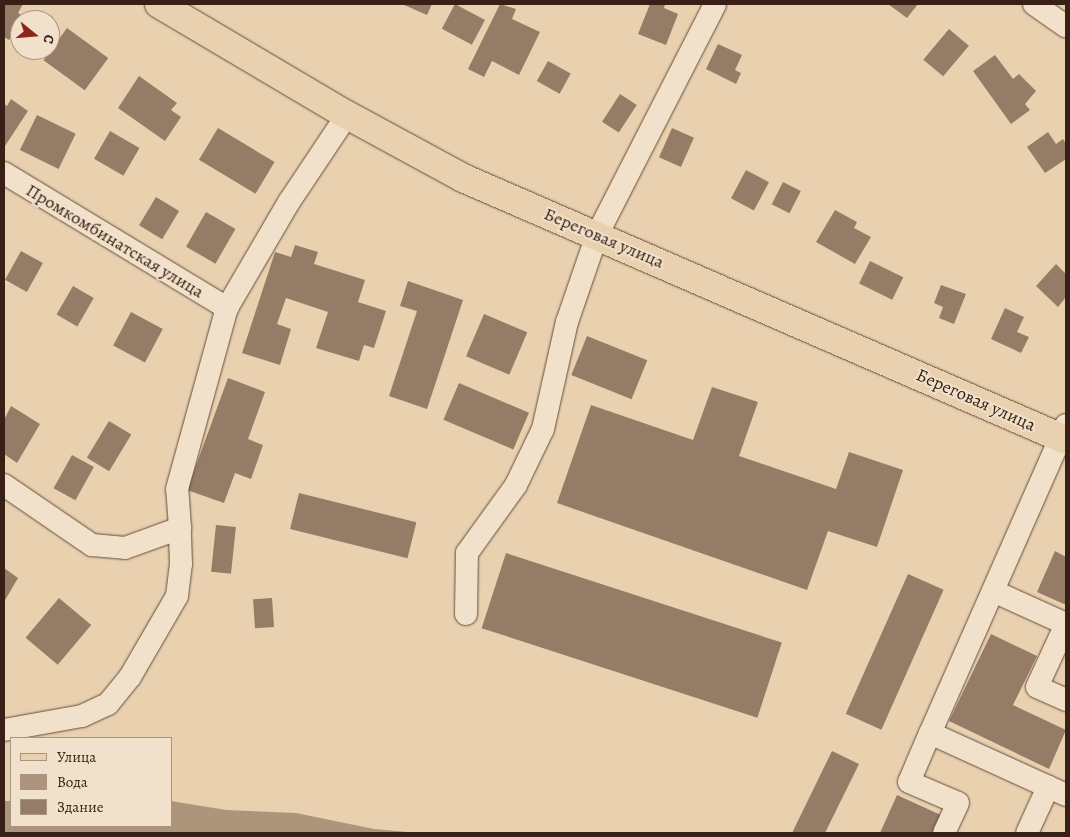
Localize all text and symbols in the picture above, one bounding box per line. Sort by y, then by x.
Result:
north arrow [10,10,60,60]
text: С [39,32,59,46]
street label: Промкомбинатская улица [22,179,208,303]
street label: Береговая улица [541,203,667,273]
street label: Береговая улица [913,364,1039,436]
legend [10,737,172,827]
text: Улица [57,747,96,767]
text: Вода [57,772,88,792]
text: Здание [57,797,104,817]

